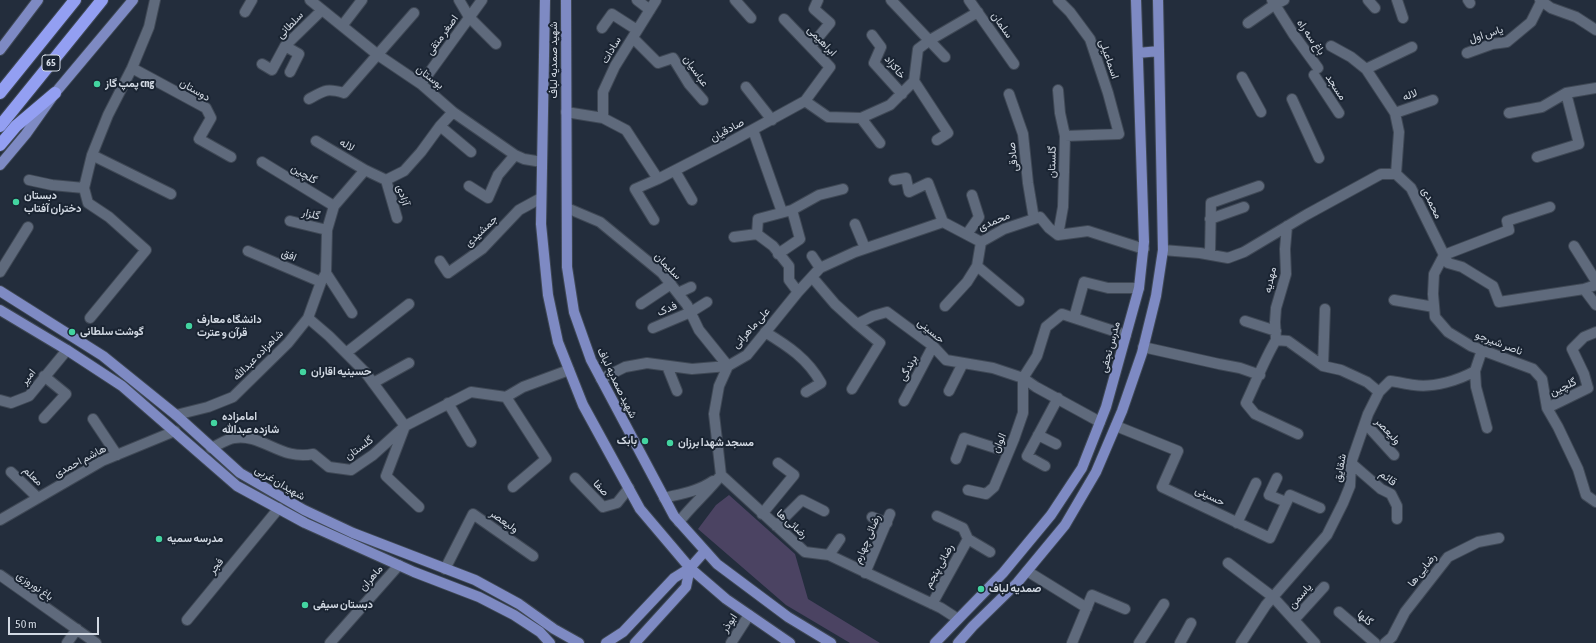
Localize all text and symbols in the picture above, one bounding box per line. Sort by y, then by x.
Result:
street label: سلطانی [274,9,306,41]
street label: سلمان [988,9,1016,41]
street label: اصغر متقی [423,12,461,58]
street label: باغ سه راه [1294,17,1328,57]
street label: شهید صمدیه لباف [547,22,561,98]
street label: ابراهیمی [804,23,840,59]
street label: یاس اول [1467,23,1505,45]
street label: سادات [598,34,624,66]
street label: اسماعیلی [1096,38,1122,80]
street label: عباسیان [680,53,712,89]
street label: خاکزاد [882,53,908,81]
road number: 65 [42,55,60,71]
street label: بوستان [414,62,446,92]
street label: مسجد [1323,71,1349,103]
street label: دوستان [177,76,213,104]
place label: پمپ گاز cng [105,77,154,91]
marker: پمپ گاز cng [92,79,102,89]
street label: لاله [1401,86,1419,104]
street label: صادقیان [708,116,746,144]
street label: لاله [337,136,357,154]
street label: صادقی [1005,142,1021,172]
street label: گلستان [1045,146,1059,178]
street label: گلچین [289,161,319,187]
street label: آزادی [394,183,412,207]
street label: محمدی [1419,185,1445,221]
place label: دبستان دختران آفتاب [24,189,82,215]
marker: دبستان دختران آفتاب [11,197,21,207]
street label: گلزار [301,205,321,223]
street label: محمدی [976,208,1012,234]
street label: جمشیدی [462,212,500,250]
street label: افق [279,246,299,264]
street label: سلیمان [652,250,684,282]
street label: مهدیه [1261,266,1279,294]
street label: فدک [655,299,679,319]
street label: علی ماهرانی [729,305,773,351]
place label: دانشگاه معارف قرآن و عترت [197,313,262,339]
street label: حسینی [915,316,947,346]
street label: مدرس نجفی [1097,320,1123,374]
marker: دانشگاه معارف قرآن و عترت [184,321,194,331]
place label: گوشت سلطانی [80,325,144,339]
marker: گوشت سلطانی [67,327,77,337]
street label: شاهزاده عبدالله [230,327,286,383]
street label: ناصر شیرجو [1473,328,1525,358]
street label: شهید صمدیه لباف [594,346,640,420]
street label: برندگی [896,353,920,383]
place label: حسینیه اقاران [311,365,372,379]
street label: امیر [18,366,38,388]
marker: حسینیه اقاران [298,367,308,377]
street label: گلچین [1547,375,1579,399]
place label: امامزاده شازده عبدالله [222,410,279,436]
street label: ولیعصر [1372,415,1404,447]
marker: امامزاده شازده عبدالله [209,418,219,428]
street label: الوان [989,431,1009,455]
street label: گلستان [342,433,376,463]
place label: بابک [617,434,637,448]
marker: بابک [640,436,650,446]
place label: مسجد شهدا برزان [678,436,754,450]
marker: مسجد شهدا برزان [665,438,675,448]
street label: هاشم احمدی [52,442,108,480]
street label: شقایق [1331,453,1349,483]
street label: معلم [20,463,46,489]
street label: شهیدان غربی [252,463,308,503]
street label: قائم [1377,467,1399,489]
street label: صفا [590,477,612,499]
street label: حسینی [1193,483,1227,509]
street label: ولیعصر [487,506,521,536]
street label: رضائی ها [774,507,810,541]
street label: رضائی چهارم [851,512,883,566]
place label: مدرسه سمیه [167,532,223,546]
marker: مدرسه سمیه [154,534,164,544]
street label: رضائی پنجم [921,542,957,590]
street label: رضایی ها [1405,551,1439,589]
street label: فجر [206,555,226,577]
street label: ماهران [356,562,386,594]
street label: باغ نوروزی [14,569,56,603]
street label: یاسمن [1285,581,1315,611]
place label: صمدیه لباف [989,582,1041,596]
marker: صمدیه لباف [976,584,986,594]
place label: دبستان سیفی [313,598,373,612]
marker: دبستان سیفی [300,600,310,610]
street label: گلها [1354,608,1376,628]
scale bar [10,609,101,635]
street label: ابوذر [718,611,740,635]
text: 50 m [15,617,37,631]

